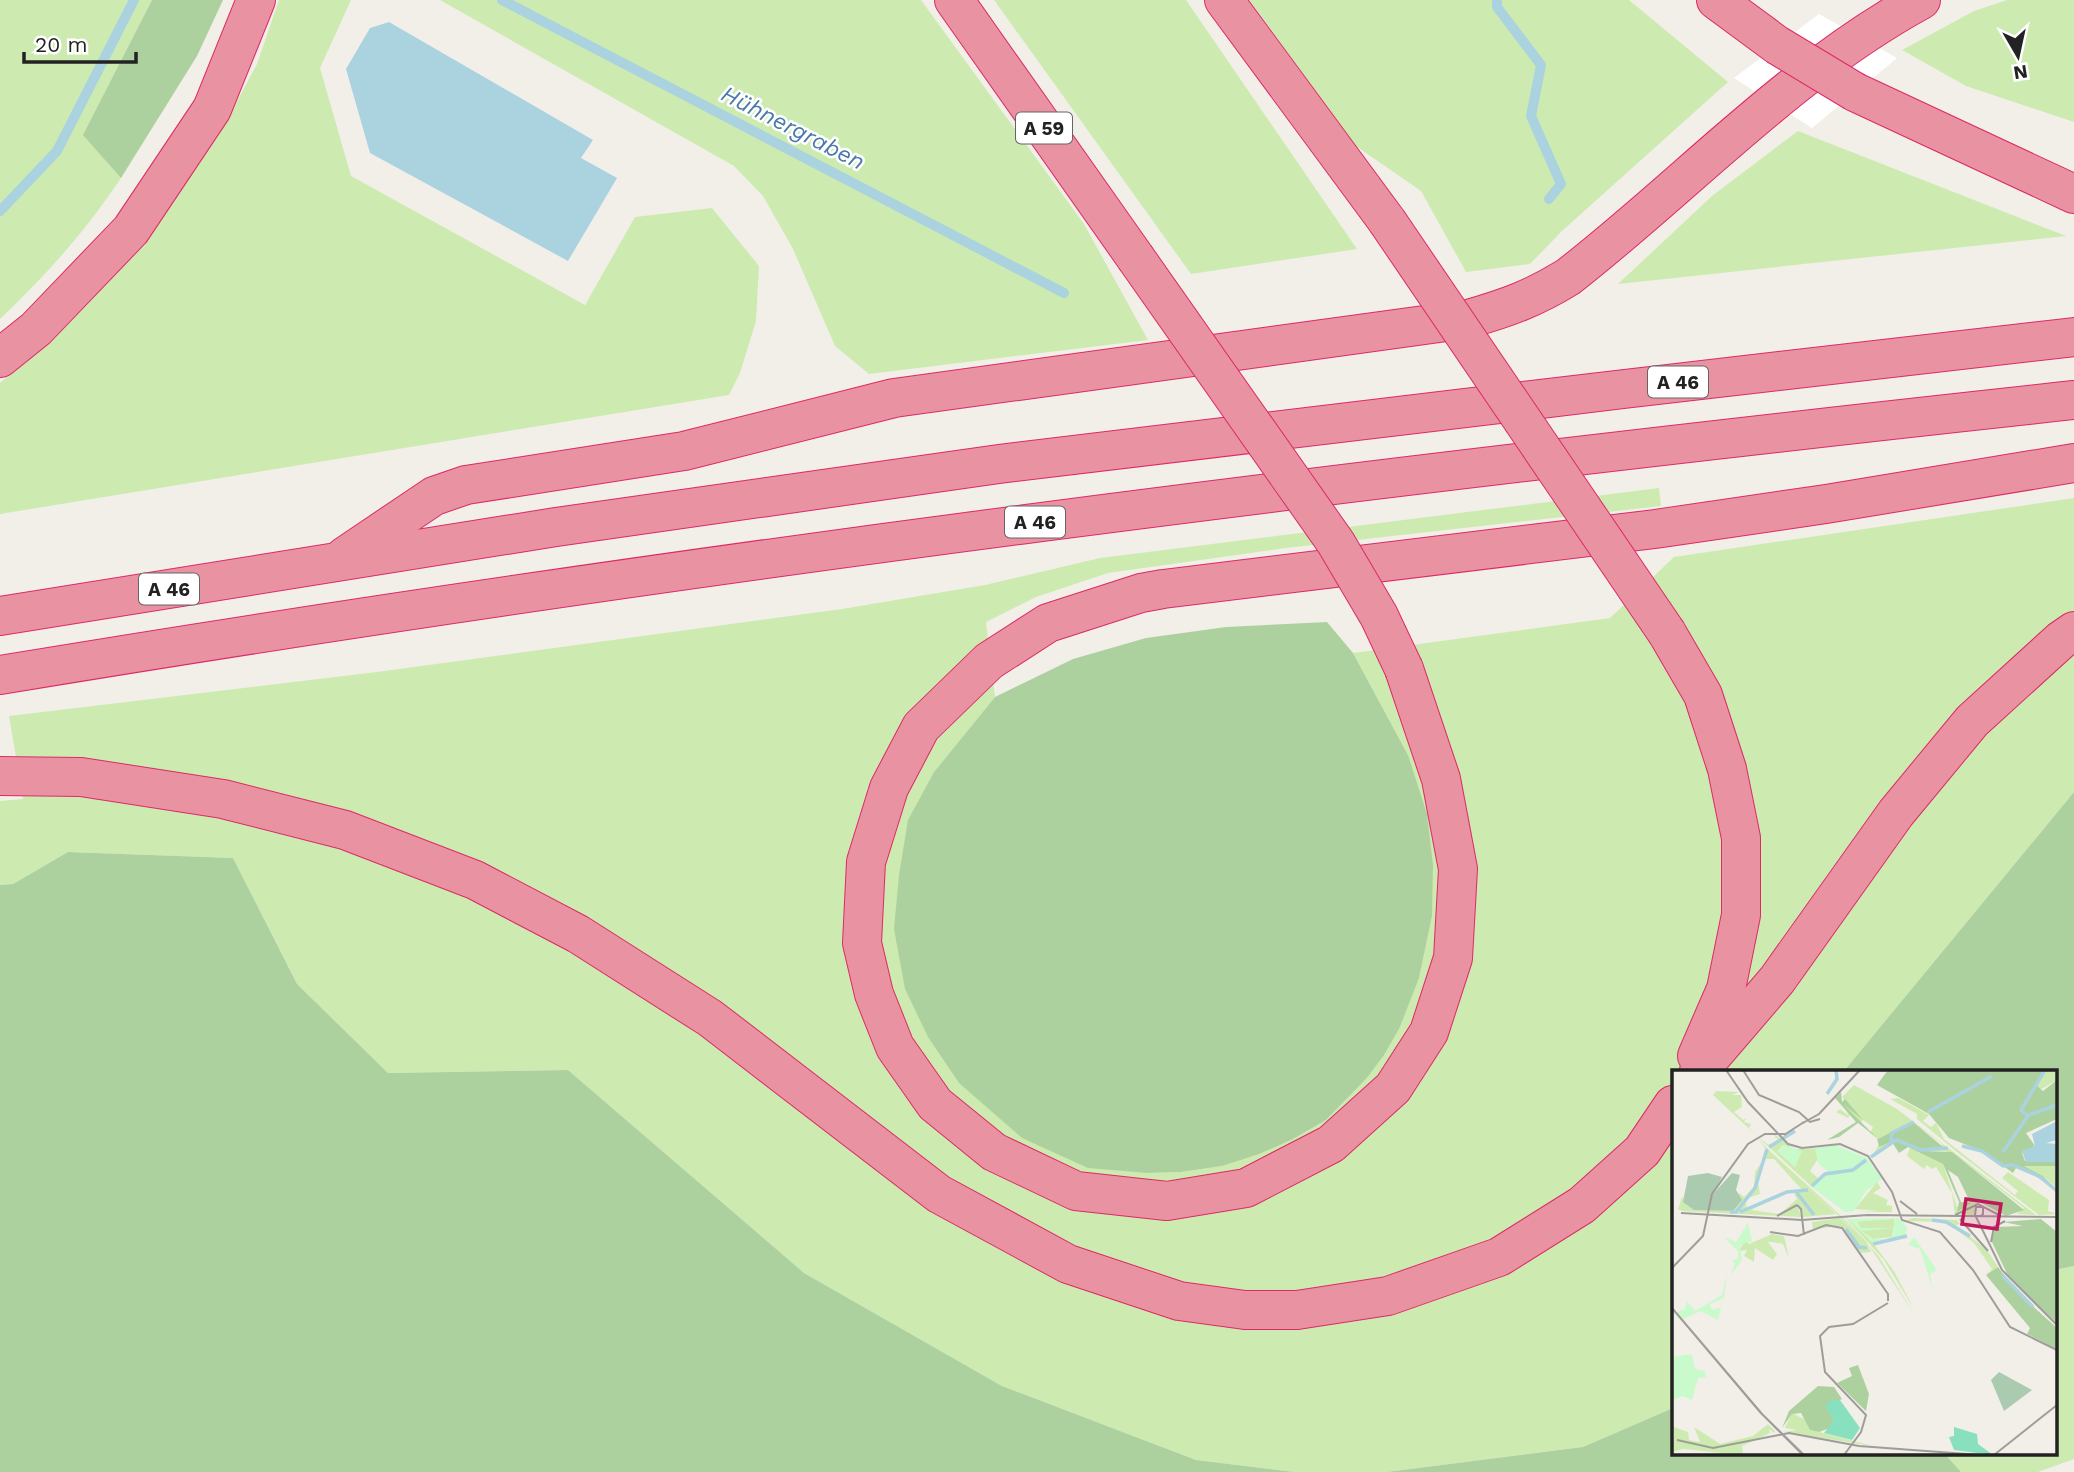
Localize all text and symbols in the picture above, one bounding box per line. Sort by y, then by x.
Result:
scale bar [24,21,136,65]
north arrow [1983,21,2053,91]
text: 20 m [35,32,87,57]
text: N [2012,60,2029,85]
water label: Hühnergraben [717,80,869,176]
road number: A 59 [1016,112,1072,144]
road number: A 46 [1648,366,1708,398]
road number: A 46 [1005,506,1065,538]
road number: A 46 [139,574,199,604]
inset map [1672,1070,2056,1454]

